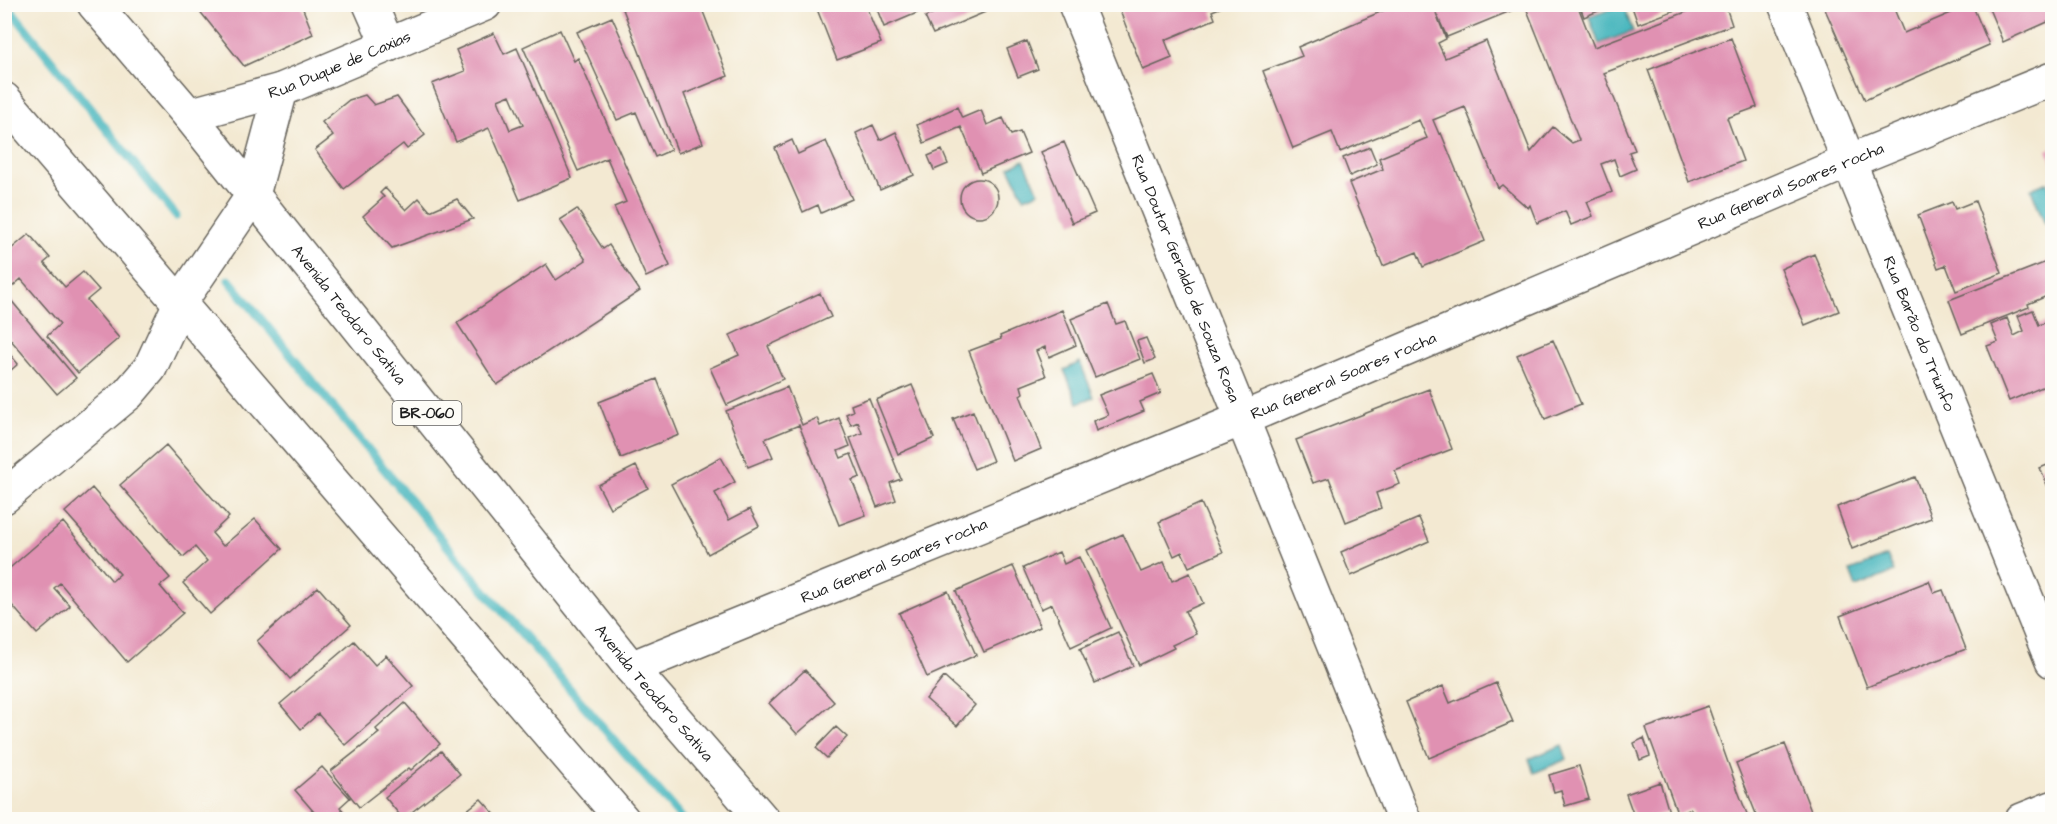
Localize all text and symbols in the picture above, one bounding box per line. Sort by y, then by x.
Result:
street label: Rua Duque de Caxias [266,25,414,104]
street label: Rua General Soares rocha [1695,137,1887,235]
street label: Rua Doutor Geraldo de Souza Rosa [1126,152,1245,405]
street label: Avenida Teodoro Sativa [286,240,411,389]
street label: Rua Barão do Triunfo [1878,253,1960,415]
street label: Rua General Soares rocha [1247,327,1440,425]
road number: BR-060 [392,401,462,425]
street label: Rua General Soares rocha [797,513,991,609]
street label: Avenida Teodoro Sativa [590,620,718,766]

